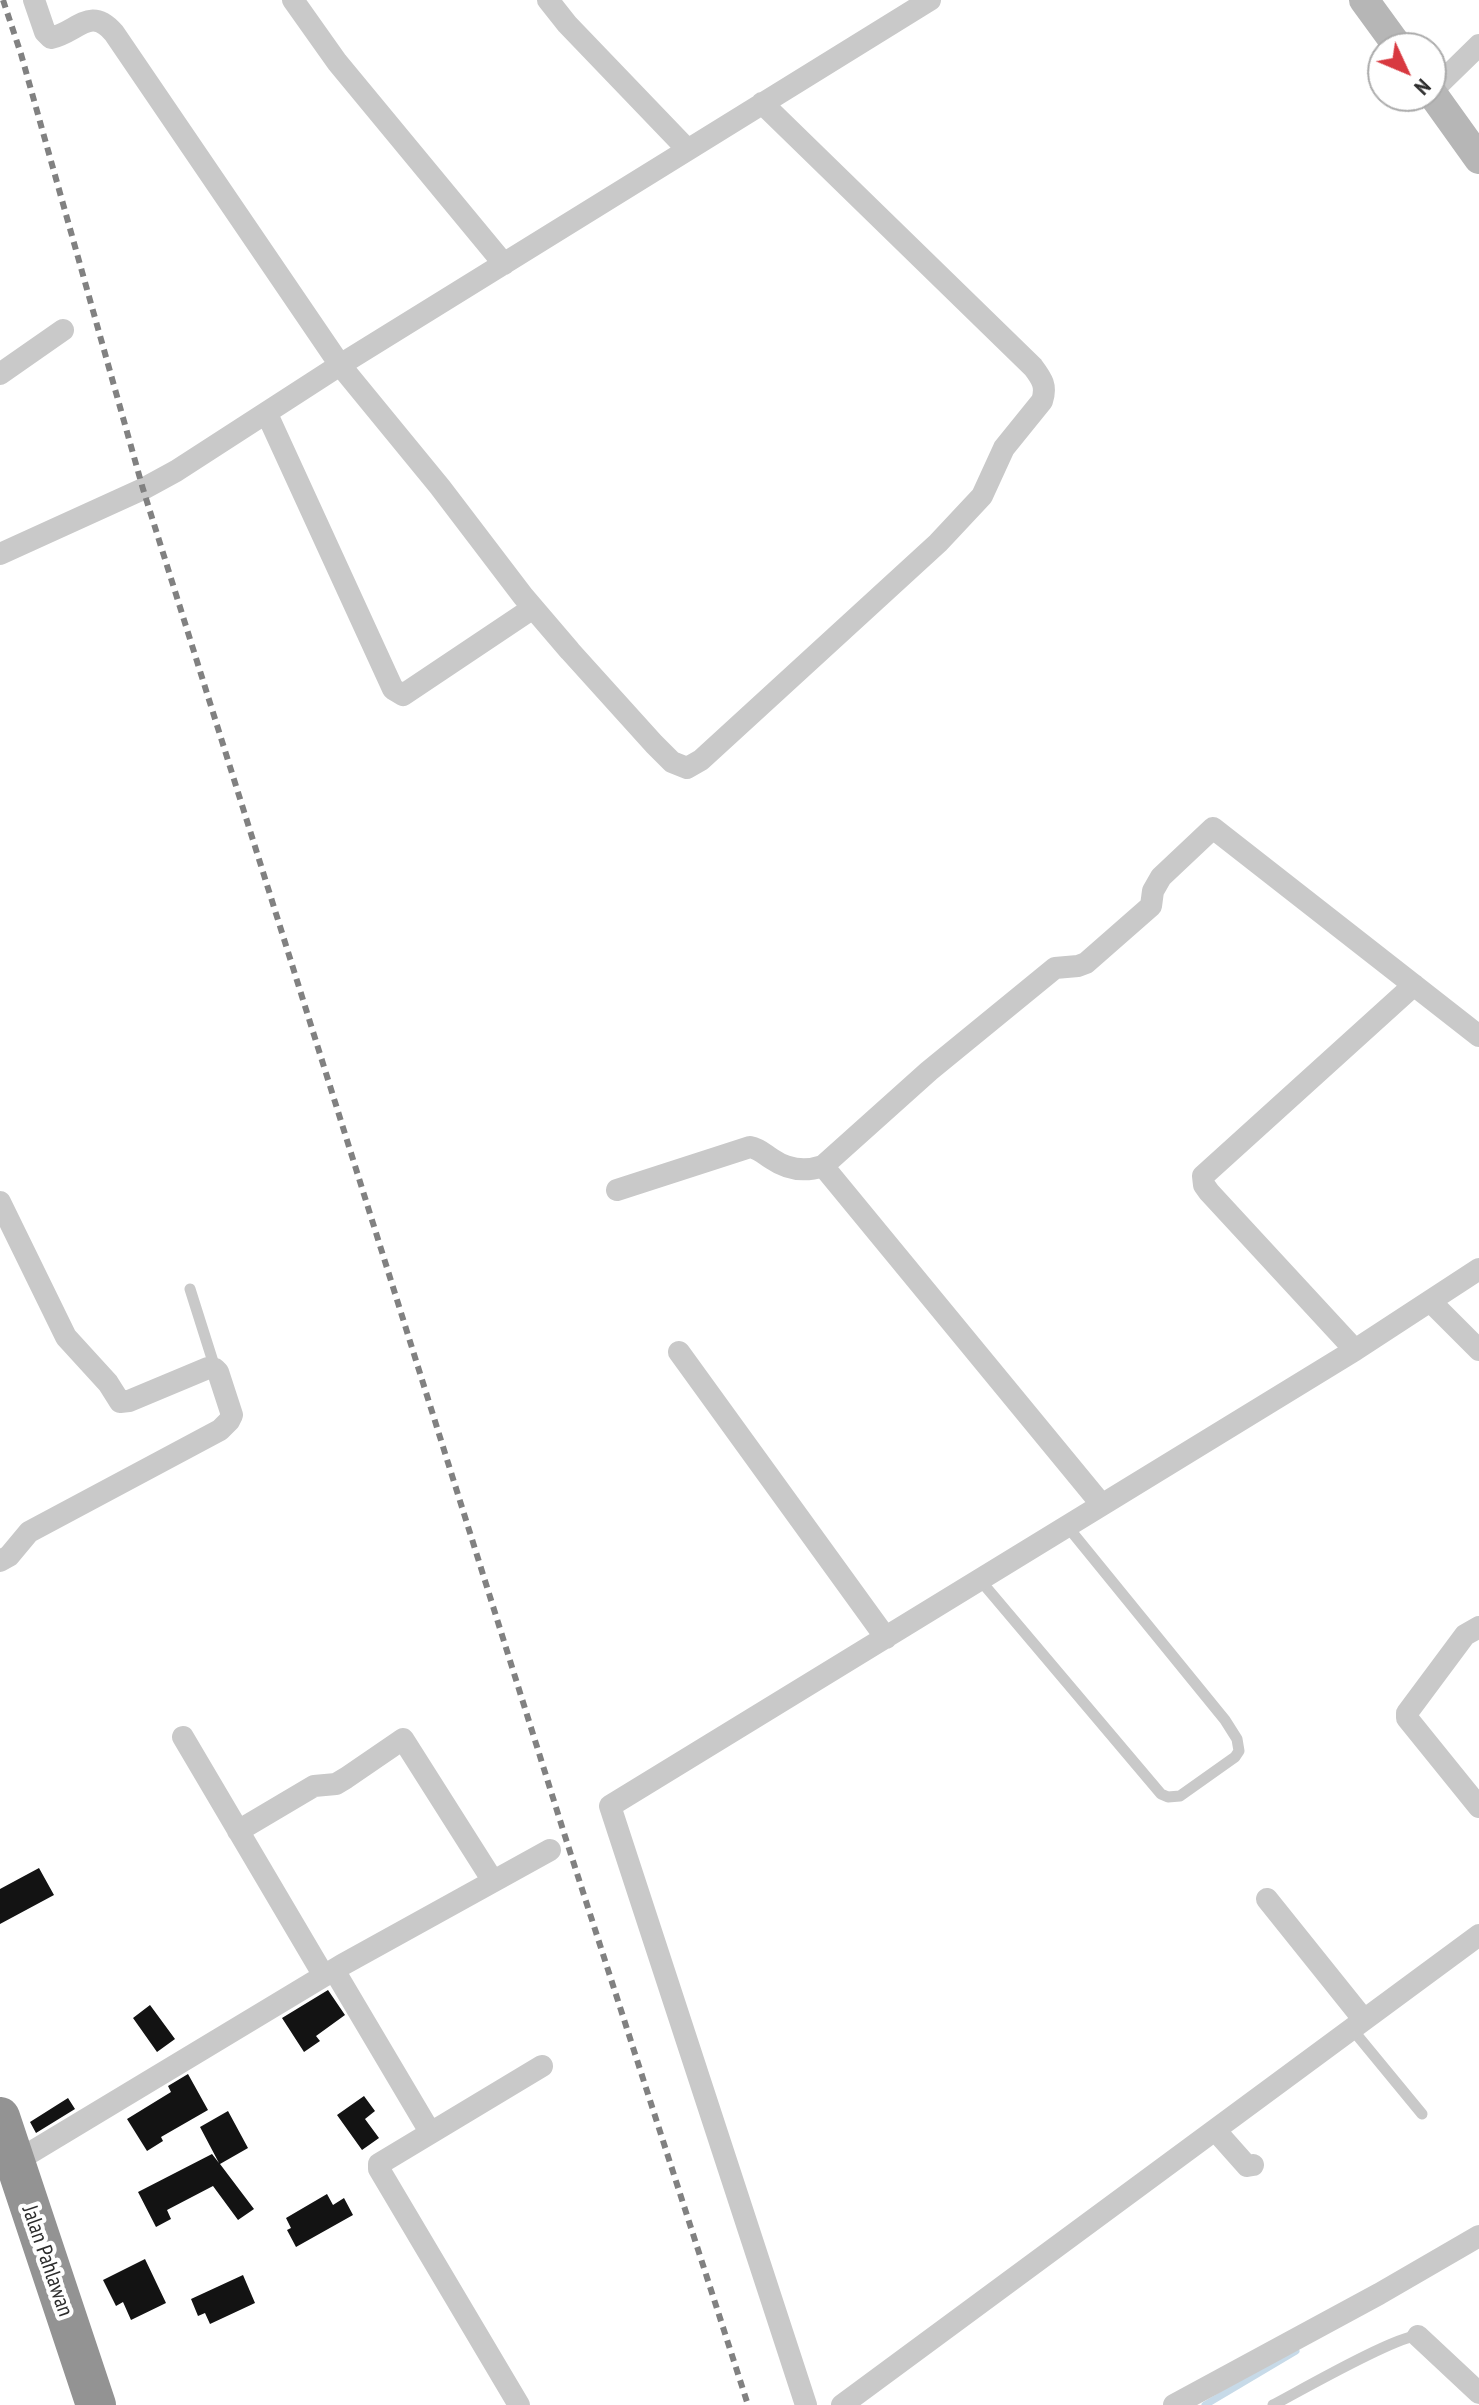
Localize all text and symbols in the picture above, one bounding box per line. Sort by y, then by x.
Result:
north arrow [1367,32,1447,112]
text: N [1409,73,1437,101]
street label: Jalan Pahlawan [16,2202,78,2320]

